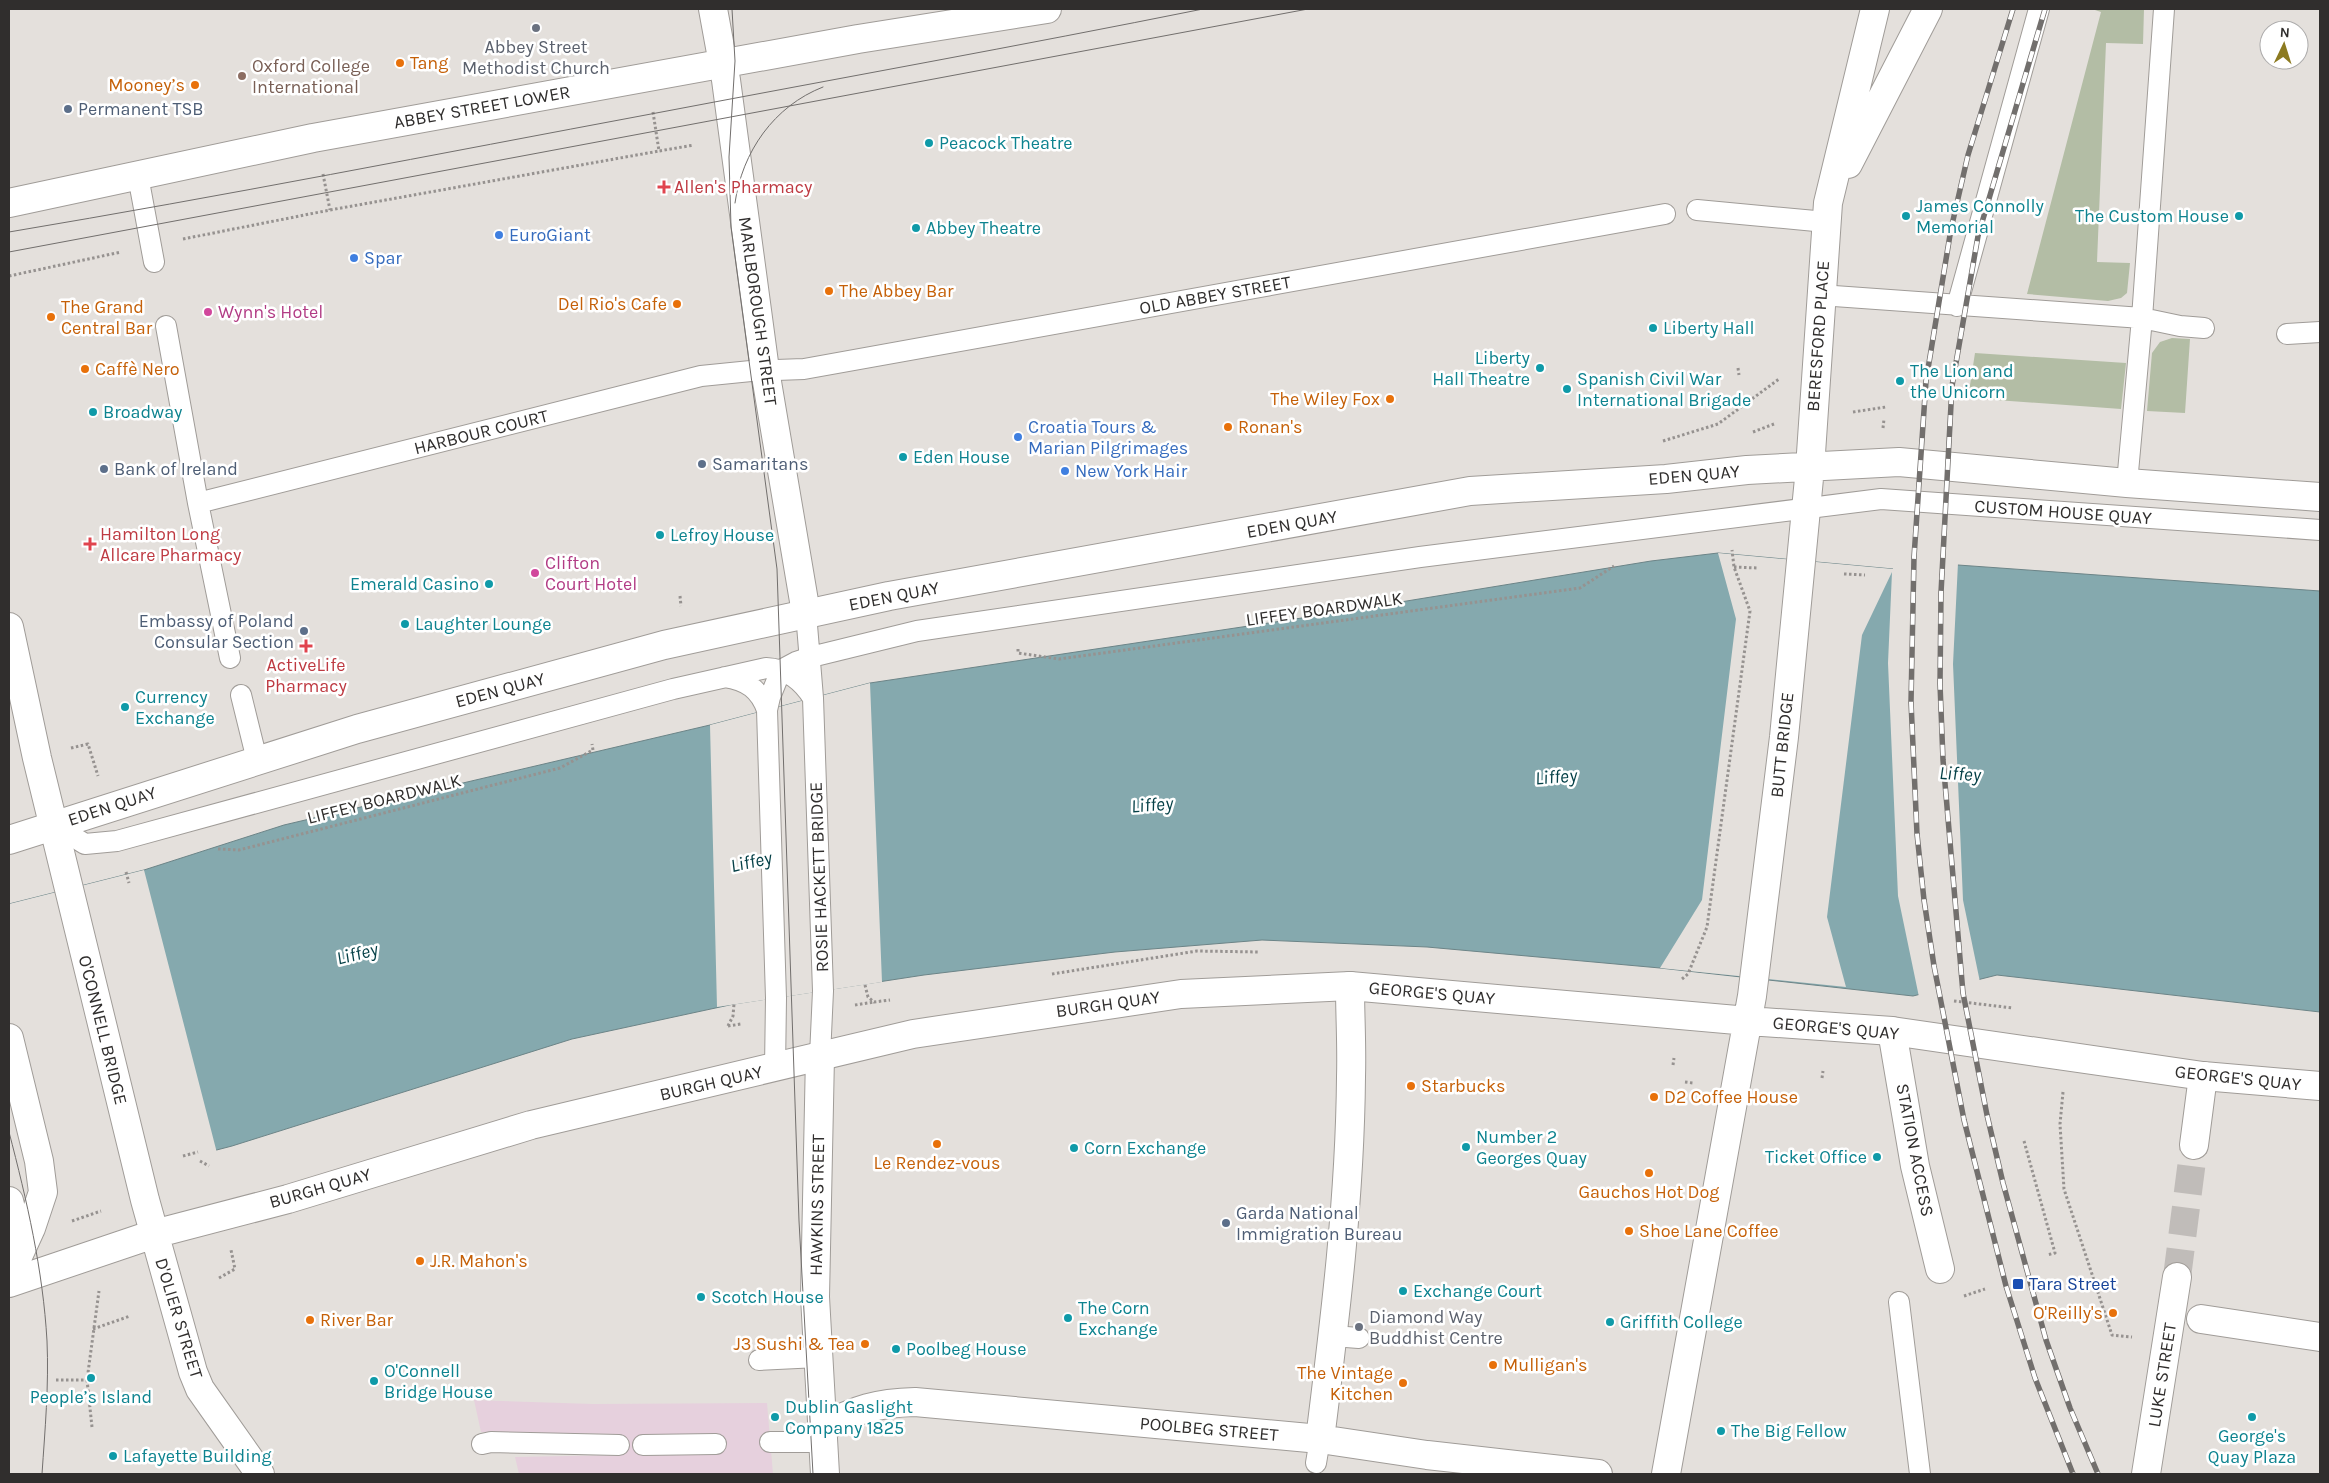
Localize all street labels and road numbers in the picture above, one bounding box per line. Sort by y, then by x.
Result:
street label: ABBEY STREET LOWER [392,81,572,133]
street label: MARLBOROUGH STREET [734,215,782,407]
street label: BERESFORD PLACE [1802,260,1834,412]
street label: OLD ABBEY STREET [1138,271,1292,319]
street label: HARBOUR COURT [412,405,550,459]
street label: EDEN QUAY [1647,460,1741,490]
street label: CUSTOM HOUSE QUAY [1974,495,2153,529]
street label: EDEN QUAY [1245,505,1339,543]
street label: EDEN QUAY [847,576,941,616]
street label: LIFFEY BOARDWALK [1244,587,1404,631]
street label: EDEN QUAY [453,667,547,713]
street label: BUTT BRIDGE [1766,691,1798,799]
street label: LIFFEY BOARDWALK [305,769,463,829]
street label: EDEN QUAY [65,781,159,831]
street label: ROSIE HACKETT BRIDGE [805,781,833,973]
street label: O'CONNELL BRIDGE [74,953,132,1107]
street label: GEORGE'S QUAY [1368,977,1496,1009]
street label: BURGH QUAY [1054,986,1162,1022]
street label: GEORGE'S QUAY [1772,1012,1900,1044]
street label: BURGH QUAY [657,1060,765,1106]
street label: GEORGE'S QUAY [2174,1060,2302,1096]
street label: STATION ACCESS [1891,1081,1939,1219]
street label: HAWKINS STREET [805,1134,829,1276]
street label: BURGH QUAY [266,1163,374,1213]
street label: D'OLIER STREET [150,1255,208,1381]
street label: LUKE STREET [2143,1321,2181,1429]
street label: POOLBEG STREET [1139,1412,1279,1446]

